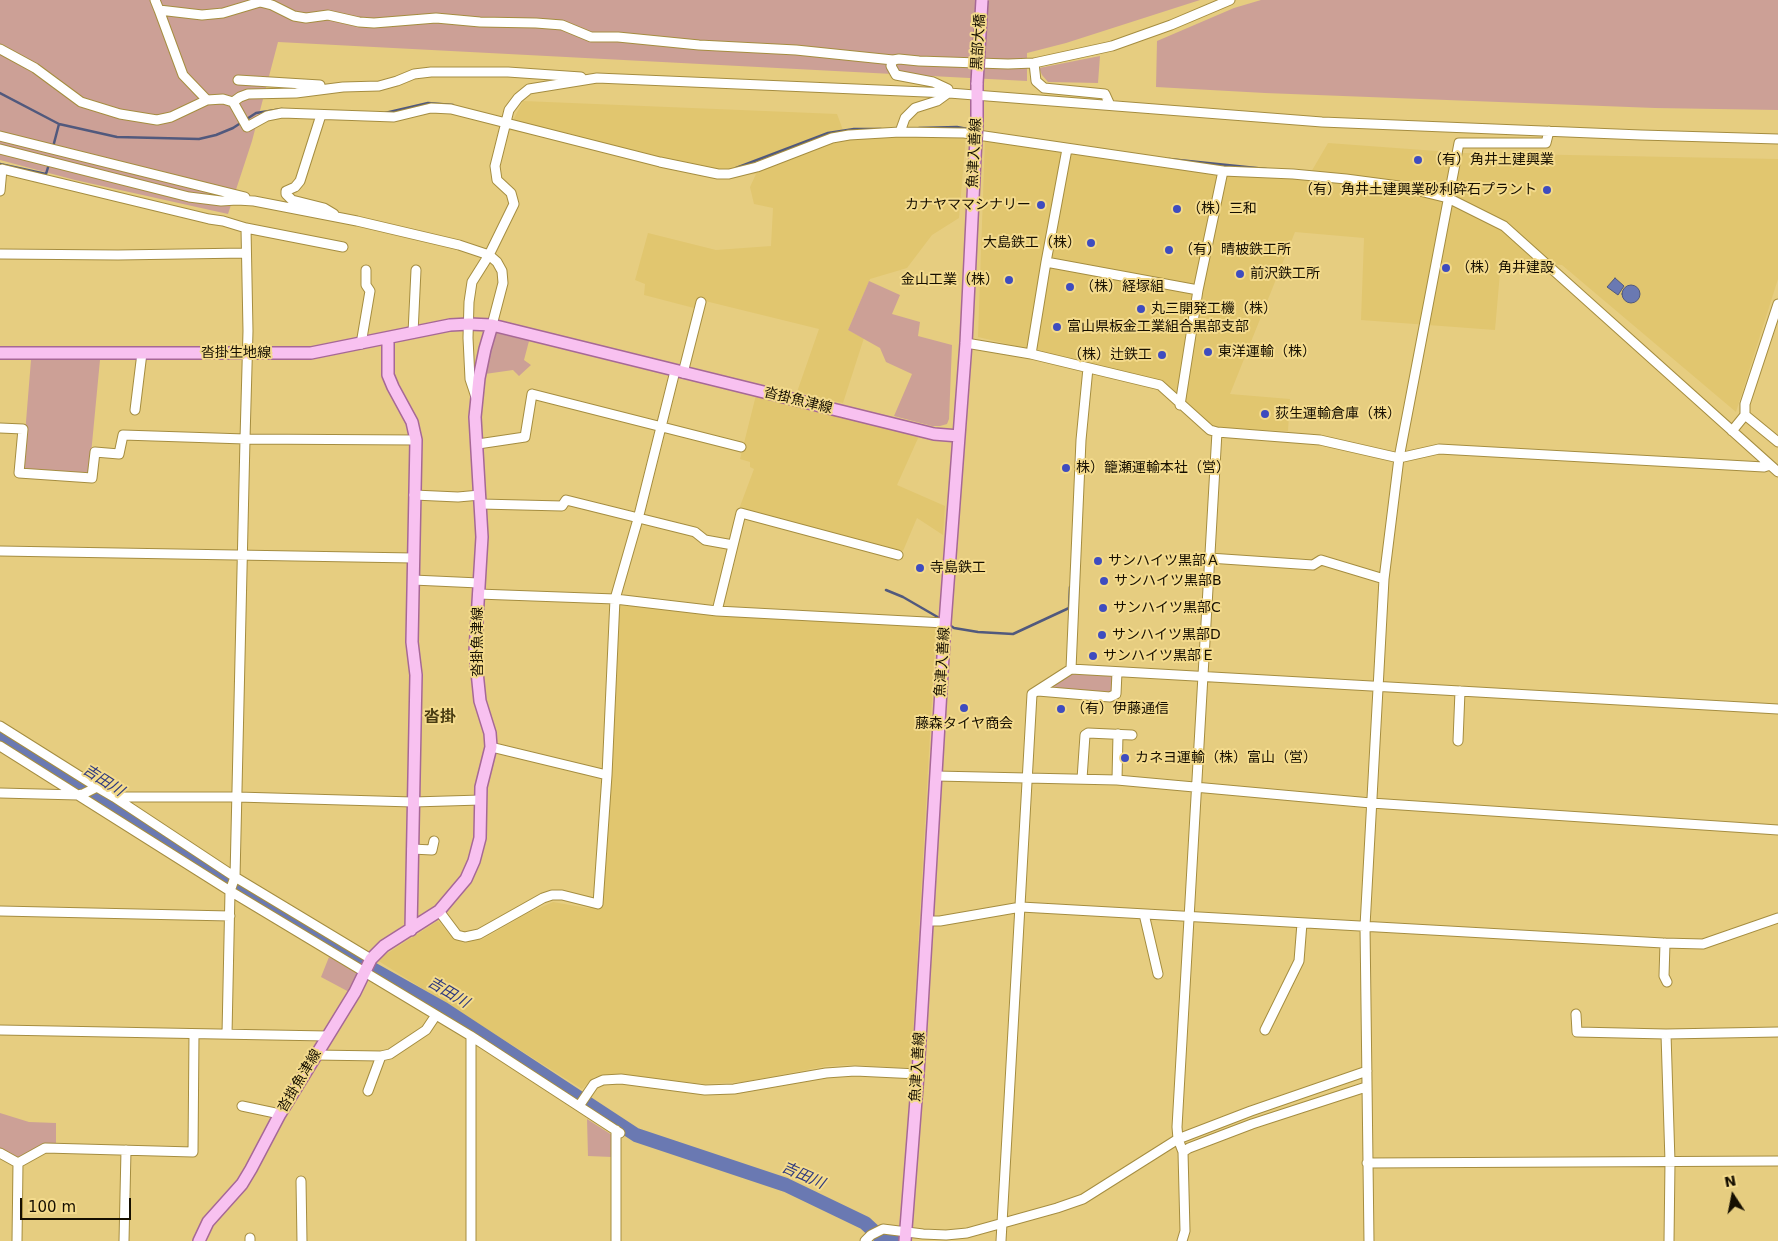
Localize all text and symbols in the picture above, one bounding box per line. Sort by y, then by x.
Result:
street label: 黒部大橋 [969,13,989,71]
street label: 魚津入善線 [965,118,985,188]
place label: （有）角井土建興業 [1428,152,1554,168]
marker: （有）角井土建興業 [1412,154,1424,166]
place label: （有）角井土建興業砂利砕石プラント [1299,182,1537,198]
marker: （有）角井土建興業砂利砕石プラント [1541,184,1553,196]
place label: カナヤママシナリー [905,197,1031,213]
marker: カナヤママシナリー [1035,199,1047,211]
place label: （株）三和 [1187,201,1257,217]
marker: （株）三和 [1171,203,1183,215]
place label: 大島鉄工（株） [983,235,1081,251]
marker: 大島鉄工（株） [1085,237,1097,249]
place label: （有）晴柀鉄工所 [1179,242,1291,258]
marker: （有）晴柀鉄工所 [1163,244,1175,256]
place label: （株）角井建設 [1456,260,1554,276]
marker: （株）角井建設 [1440,262,1452,274]
place label: 前沢鉄工所 [1250,266,1320,282]
marker: 前沢鉄工所 [1234,268,1246,280]
place label: 金山工業（株） [901,272,999,288]
marker: 金山工業（株） [1003,274,1015,286]
place label: （株）経塚組 [1080,279,1164,295]
marker: （株）経塚組 [1064,281,1076,293]
place label: 丸三開発工機（株） [1151,301,1277,317]
marker: 丸三開発工機（株） [1135,303,1147,315]
place label: 富山県板金工業組合黒部支部 [1067,319,1249,335]
marker: 富山県板金工業組合黒部支部 [1051,321,1063,333]
place label: 東洋運輸（株） [1218,344,1316,360]
street label: 沓掛生地線 [201,345,271,361]
marker: 東洋運輸（株） [1202,346,1214,358]
place label: （株）辻鉄工 [1068,347,1152,363]
marker: （株）辻鉄工 [1156,349,1168,361]
street label: 沓掛魚津線 [762,384,834,418]
place label: 荻生運輸倉庫（株） [1275,406,1401,422]
marker: 荻生運輸倉庫（株） [1259,408,1271,420]
place label: 株）籠瀬運輸本社（営） [1076,460,1230,476]
marker: 株）籠瀬運輸本社（営） [1060,462,1072,474]
place label: サンハイツ黒部Ａ [1108,553,1220,569]
marker: サンハイツ黒部Ａ [1092,555,1104,567]
place label: 寺島鉄工 [930,560,986,576]
marker: 寺島鉄工 [914,562,926,574]
place label: サンハイツ黒部B [1114,573,1222,589]
marker: サンハイツ黒部B [1098,575,1110,587]
place label: サンハイツ黒部C [1113,600,1221,616]
marker: サンハイツ黒部C [1097,602,1109,614]
street label: 沓掛魚津線 [470,607,486,677]
street label: 魚津入善線 [932,626,954,698]
place label: サンハイツ黒部D [1112,627,1221,643]
marker: サンハイツ黒部D [1096,629,1108,641]
place label: サンハイツ黒部Ｅ [1103,648,1215,664]
marker: サンハイツ黒部Ｅ [1087,650,1099,662]
place label: （有）伊藤通信 [1071,701,1169,717]
marker: 藤森タイヤ商会 [958,702,970,714]
marker: （有）伊藤通信 [1055,703,1067,715]
district label: 沓掛 [424,708,456,728]
place label: 藤森タイヤ商会 [915,716,1013,732]
place label: カネヨ運輸（株）富山（営） [1135,750,1317,766]
marker: カネヨ運輸（株）富山（営） [1119,752,1131,764]
water label: 吉田川 [79,761,127,801]
water label: 吉田川 [424,974,472,1012]
street label: 魚津入善線 [907,1031,929,1103]
street label: 沓掛魚津線 [275,1047,325,1115]
water label: 吉田川 [779,1159,827,1193]
north arrow [1708,1171,1758,1221]
text: N [1723,1172,1737,1190]
scale bar [22,1188,134,1220]
text: 100 m [28,1198,76,1216]

